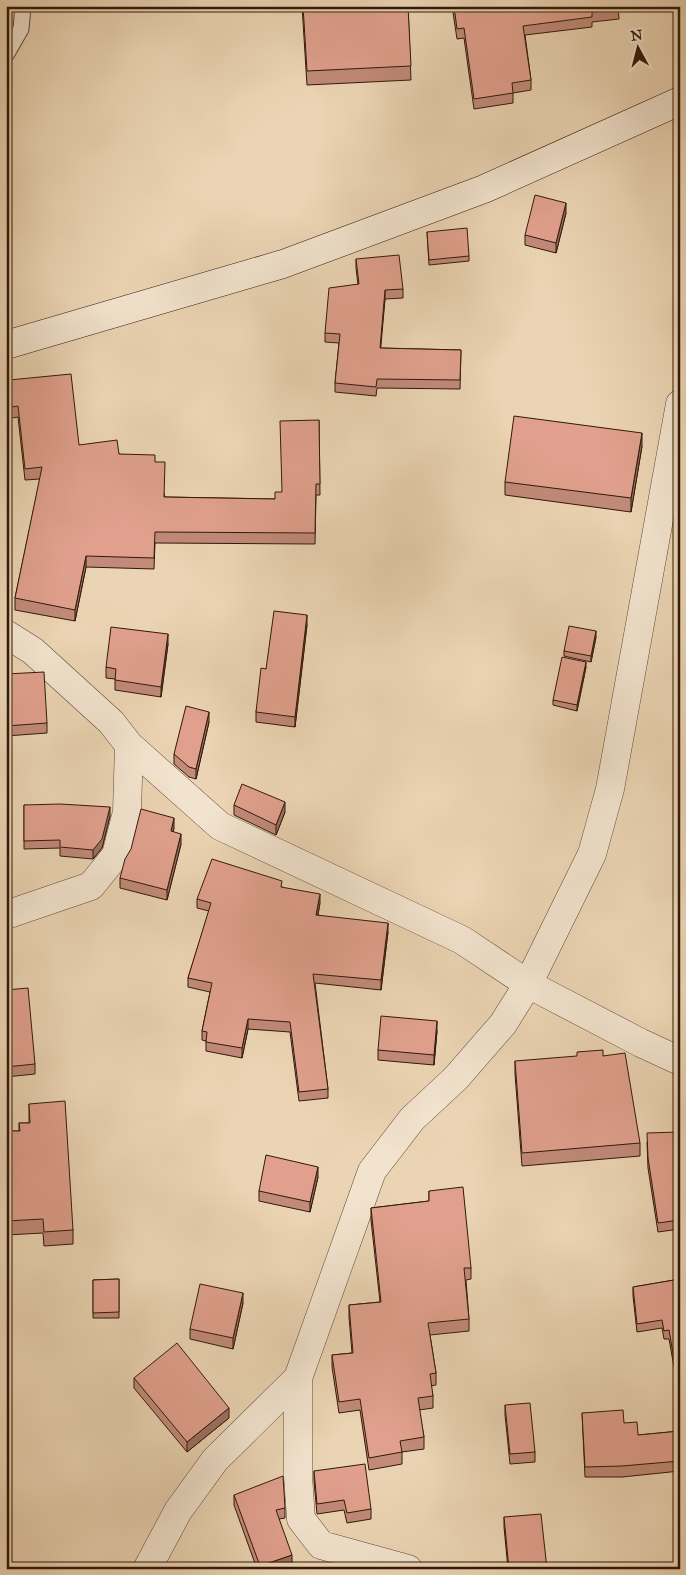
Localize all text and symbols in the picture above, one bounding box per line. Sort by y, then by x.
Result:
north arrow [614,22,664,72]
text: N [630,26,644,45]

